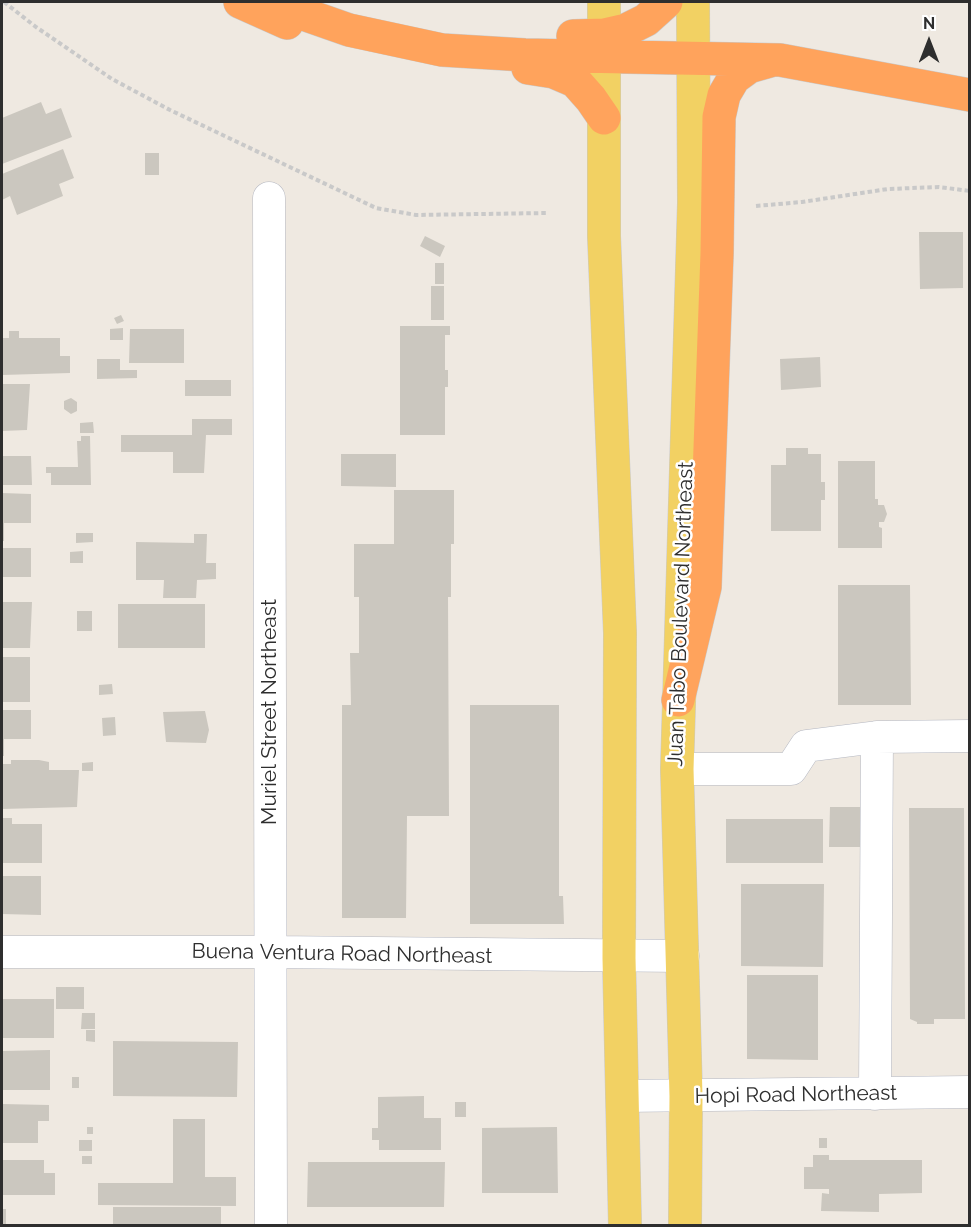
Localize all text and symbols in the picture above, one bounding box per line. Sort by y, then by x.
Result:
north arrow [899,12,959,72]
text: N [923,14,935,33]
street label: Juan Tabo Boulevard Northeast [663,461,699,767]
street label: Muriel Street Northeast [257,599,283,825]
street label: Buena Ventura Road Northeast [191,939,493,969]
street label: Hopi Road Northeast [695,1081,897,1109]

